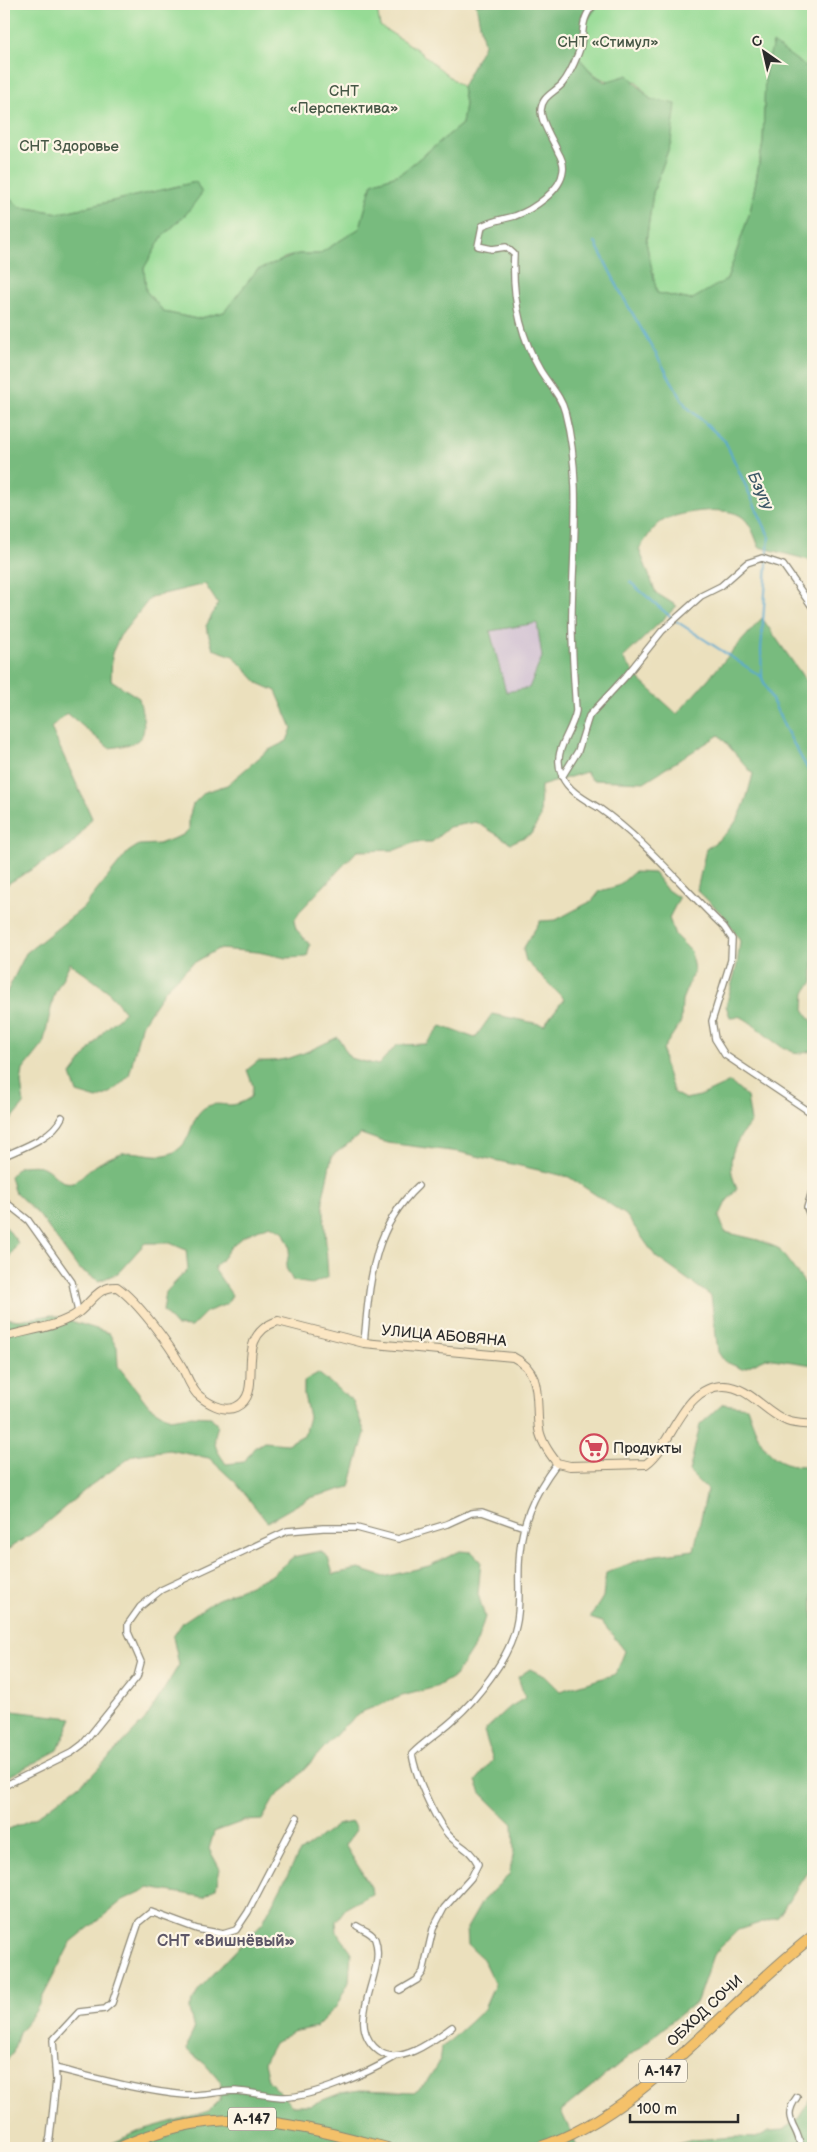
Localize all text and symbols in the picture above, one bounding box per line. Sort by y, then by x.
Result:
north arrow [740,28,790,78]
text: С [748,32,766,51]
park label: СНТ «Стимул» [557,33,659,52]
park label: СНТ «Перспектива» [290,82,398,118]
park label: СНТ Здоровье [19,137,119,156]
water label: Бзугу [743,469,777,514]
street label: УЛИЦА АБОВЯНА [381,1321,508,1351]
supermarket icon: Продукты [579,1433,609,1463]
place label: Продукты [613,1439,682,1458]
district label: СНТ «Вишнёвый» [157,1932,295,1951]
street label: ОБХОД СОЧИ [663,1971,747,2051]
road number: А-147 [639,2060,687,2082]
scale bar [630,2092,737,2124]
text: 100 m [637,2100,677,2119]
road number: А-147 [228,2108,276,2130]

